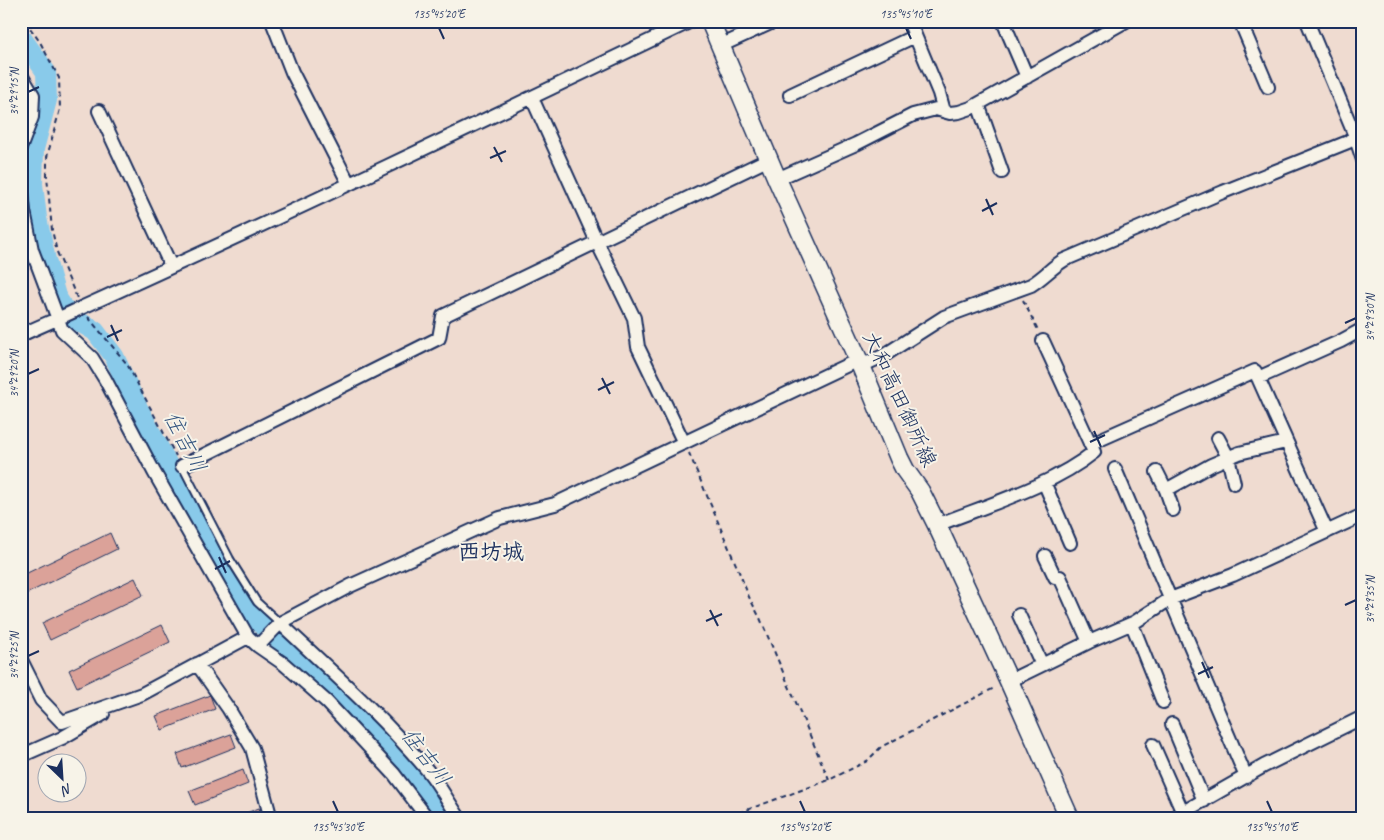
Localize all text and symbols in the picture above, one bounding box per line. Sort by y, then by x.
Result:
text: 135°45'20"E [413,6,467,22]
text: 135°45'10"E [880,6,934,22]
text: 34°29'15"N [6,67,22,116]
text: 34°29'30"N [1362,293,1378,342]
street label: 大和高田御所線 [857,327,943,471]
text: 34°29'20"N [6,349,22,398]
water label: 住吉川 [158,406,212,478]
district label: 西坊城 [458,538,524,566]
text: 34°29'35"N [1362,575,1378,624]
text: 34°29'25"N [6,631,22,680]
water label: 住吉川 [395,722,457,792]
north arrow [38,752,88,802]
text: N [58,780,75,800]
text: 135°45'30"E [312,819,366,835]
text: 135°45'20"E [779,819,833,835]
text: 135°45'10"E [1246,819,1300,835]

